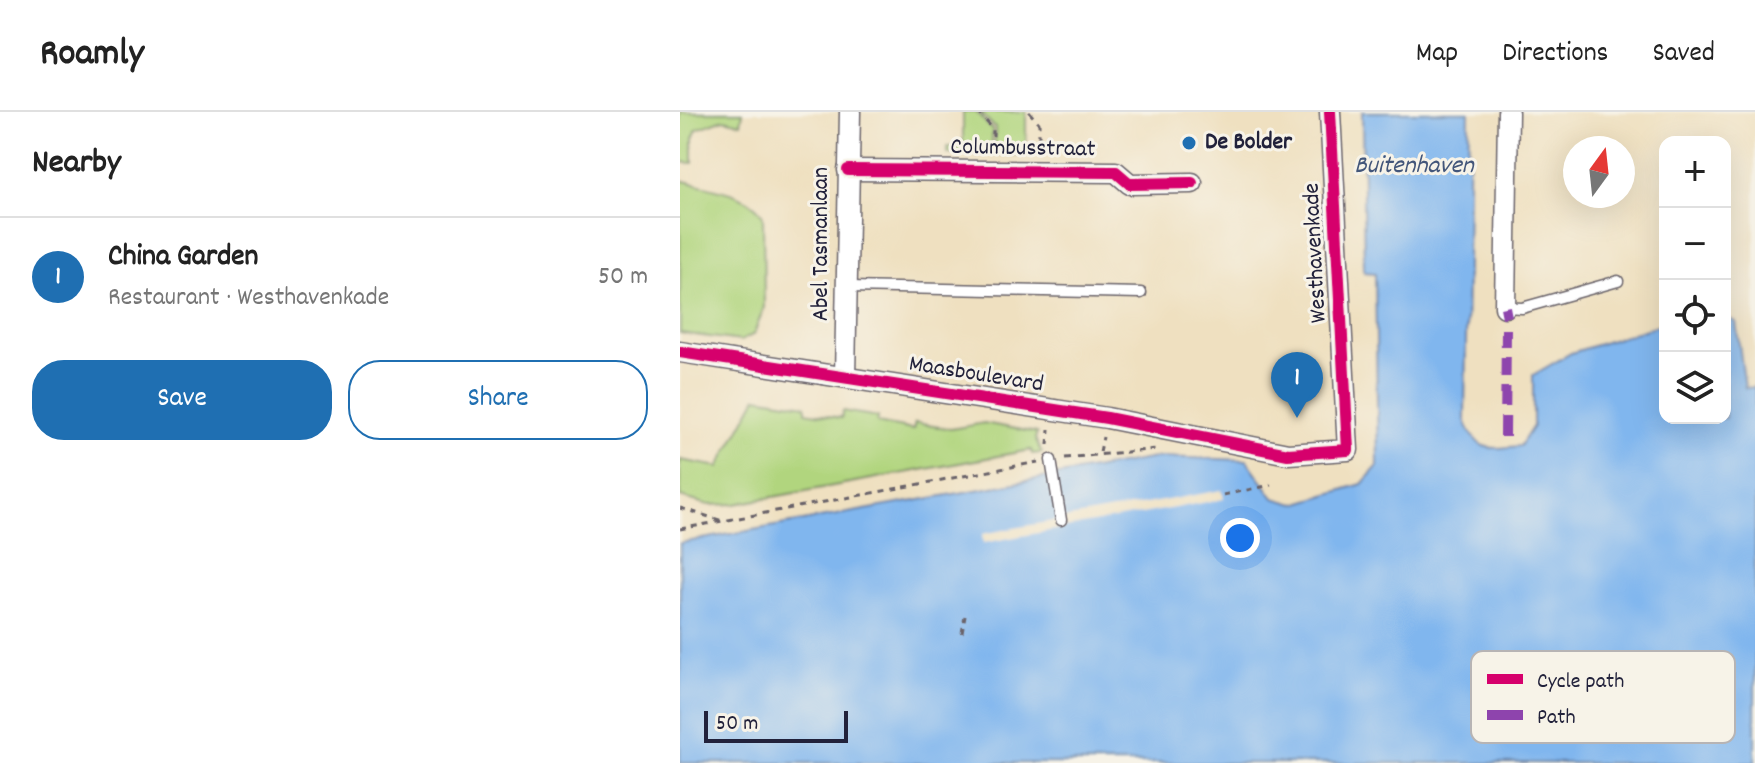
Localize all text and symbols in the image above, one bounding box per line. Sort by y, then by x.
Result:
text: Roamly [40,28,144,83]
text: Map [1416,35,1458,75]
text: Directions [1502,35,1608,75]
text: Saved [1652,35,1715,75]
place label: De Bolder [1205,126,1293,160]
street label: Columbusstraat [950,131,1096,167]
marker: De Bolder [1180,134,1198,152]
north arrow [1563,136,1635,208]
map controls [1659,136,1731,424]
button: + [1659,136,1731,208]
text: Nearby [32,140,121,189]
water label: Buitenhaven [1354,148,1475,185]
street label: Abel Tasmanlaan [805,167,839,321]
street label: Westhavenkade [1295,182,1337,324]
button: − [1659,208,1731,280]
text: China Garden [108,237,258,280]
text: 1 [55,259,61,296]
text: 50 m [598,259,648,296]
text: Restaurant · Westhavenkade [108,280,389,317]
button: locate [1659,280,1731,352]
street label: Maasboulevard [906,348,1046,402]
pin: 1 [1271,352,1323,418]
button: layers [1659,352,1731,424]
button: Save [32,360,332,440]
button: Share [348,360,648,440]
your location [1220,518,1260,558]
legend [1471,651,1735,743]
text: Cycle path [1537,667,1624,698]
text: Path [1537,703,1576,734]
scale bar [704,707,848,743]
text: 50 m [716,709,758,740]

